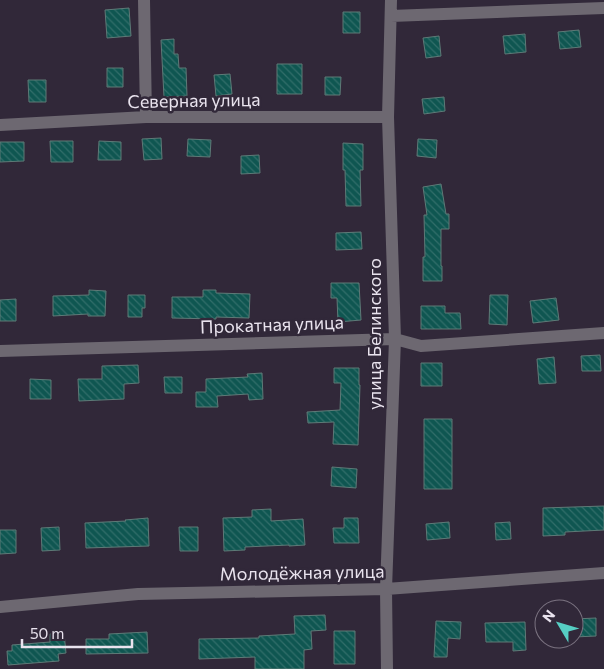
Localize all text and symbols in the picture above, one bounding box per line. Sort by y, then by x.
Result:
street label: Северная улица [127,88,261,112]
street label: улица Белинского [363,258,385,410]
street label: Прокатная улица [200,310,344,338]
street label: Молодёжная улица [219,560,385,584]
north arrow [534,599,584,649]
text: N [538,606,558,625]
scale bar [22,616,132,648]
text: 50 m [30,624,64,642]

